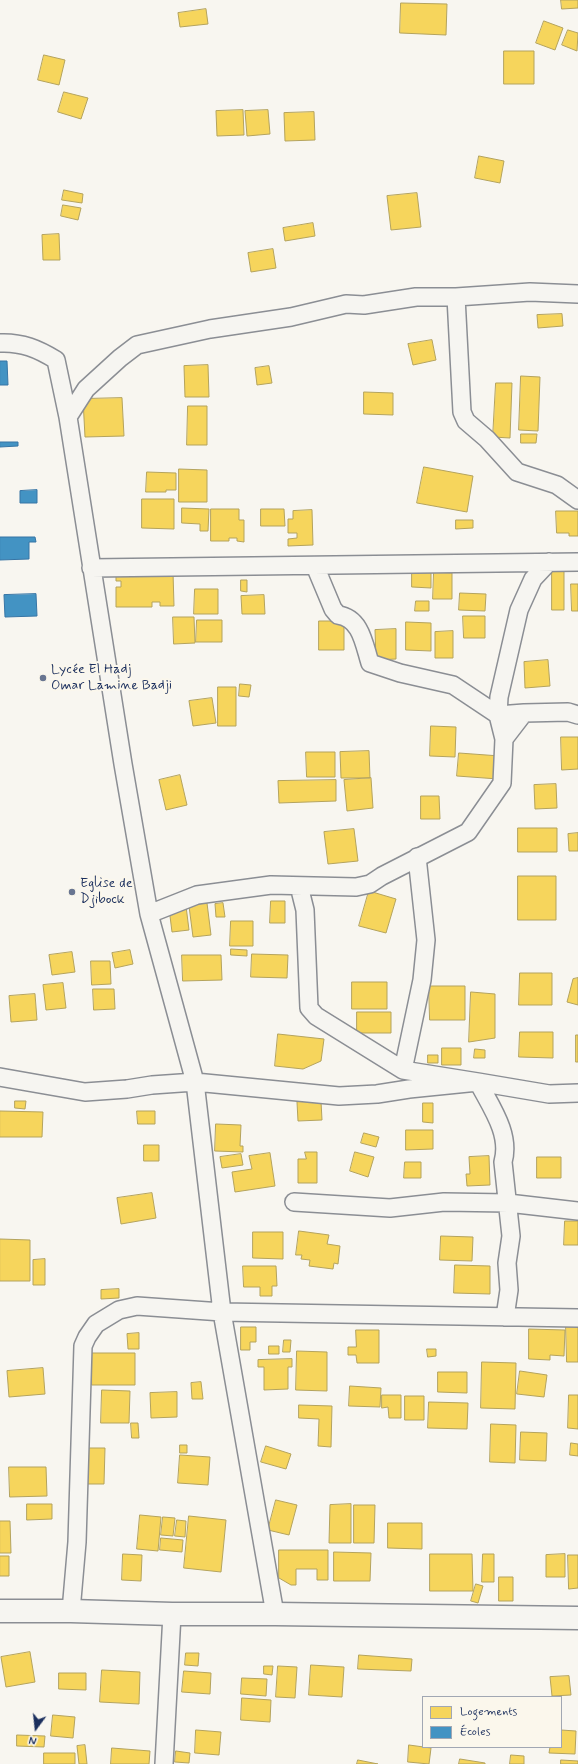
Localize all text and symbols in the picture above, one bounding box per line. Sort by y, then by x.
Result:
place label: Lycée El Hadj Omar Lamine Badji [51,662,172,694]
marker: Lycée El Hadj Omar Lamine Badji [38,673,48,683]
place label: Eglise de Djibock [80,876,133,908]
marker: Eglise de Djibock [67,887,77,897]
legend [422,1696,562,1748]
text: Logements [460,1704,517,1720]
north arrow [16,1708,56,1748]
text: Écoles [460,1724,490,1740]
text: N [28,1732,38,1747]

